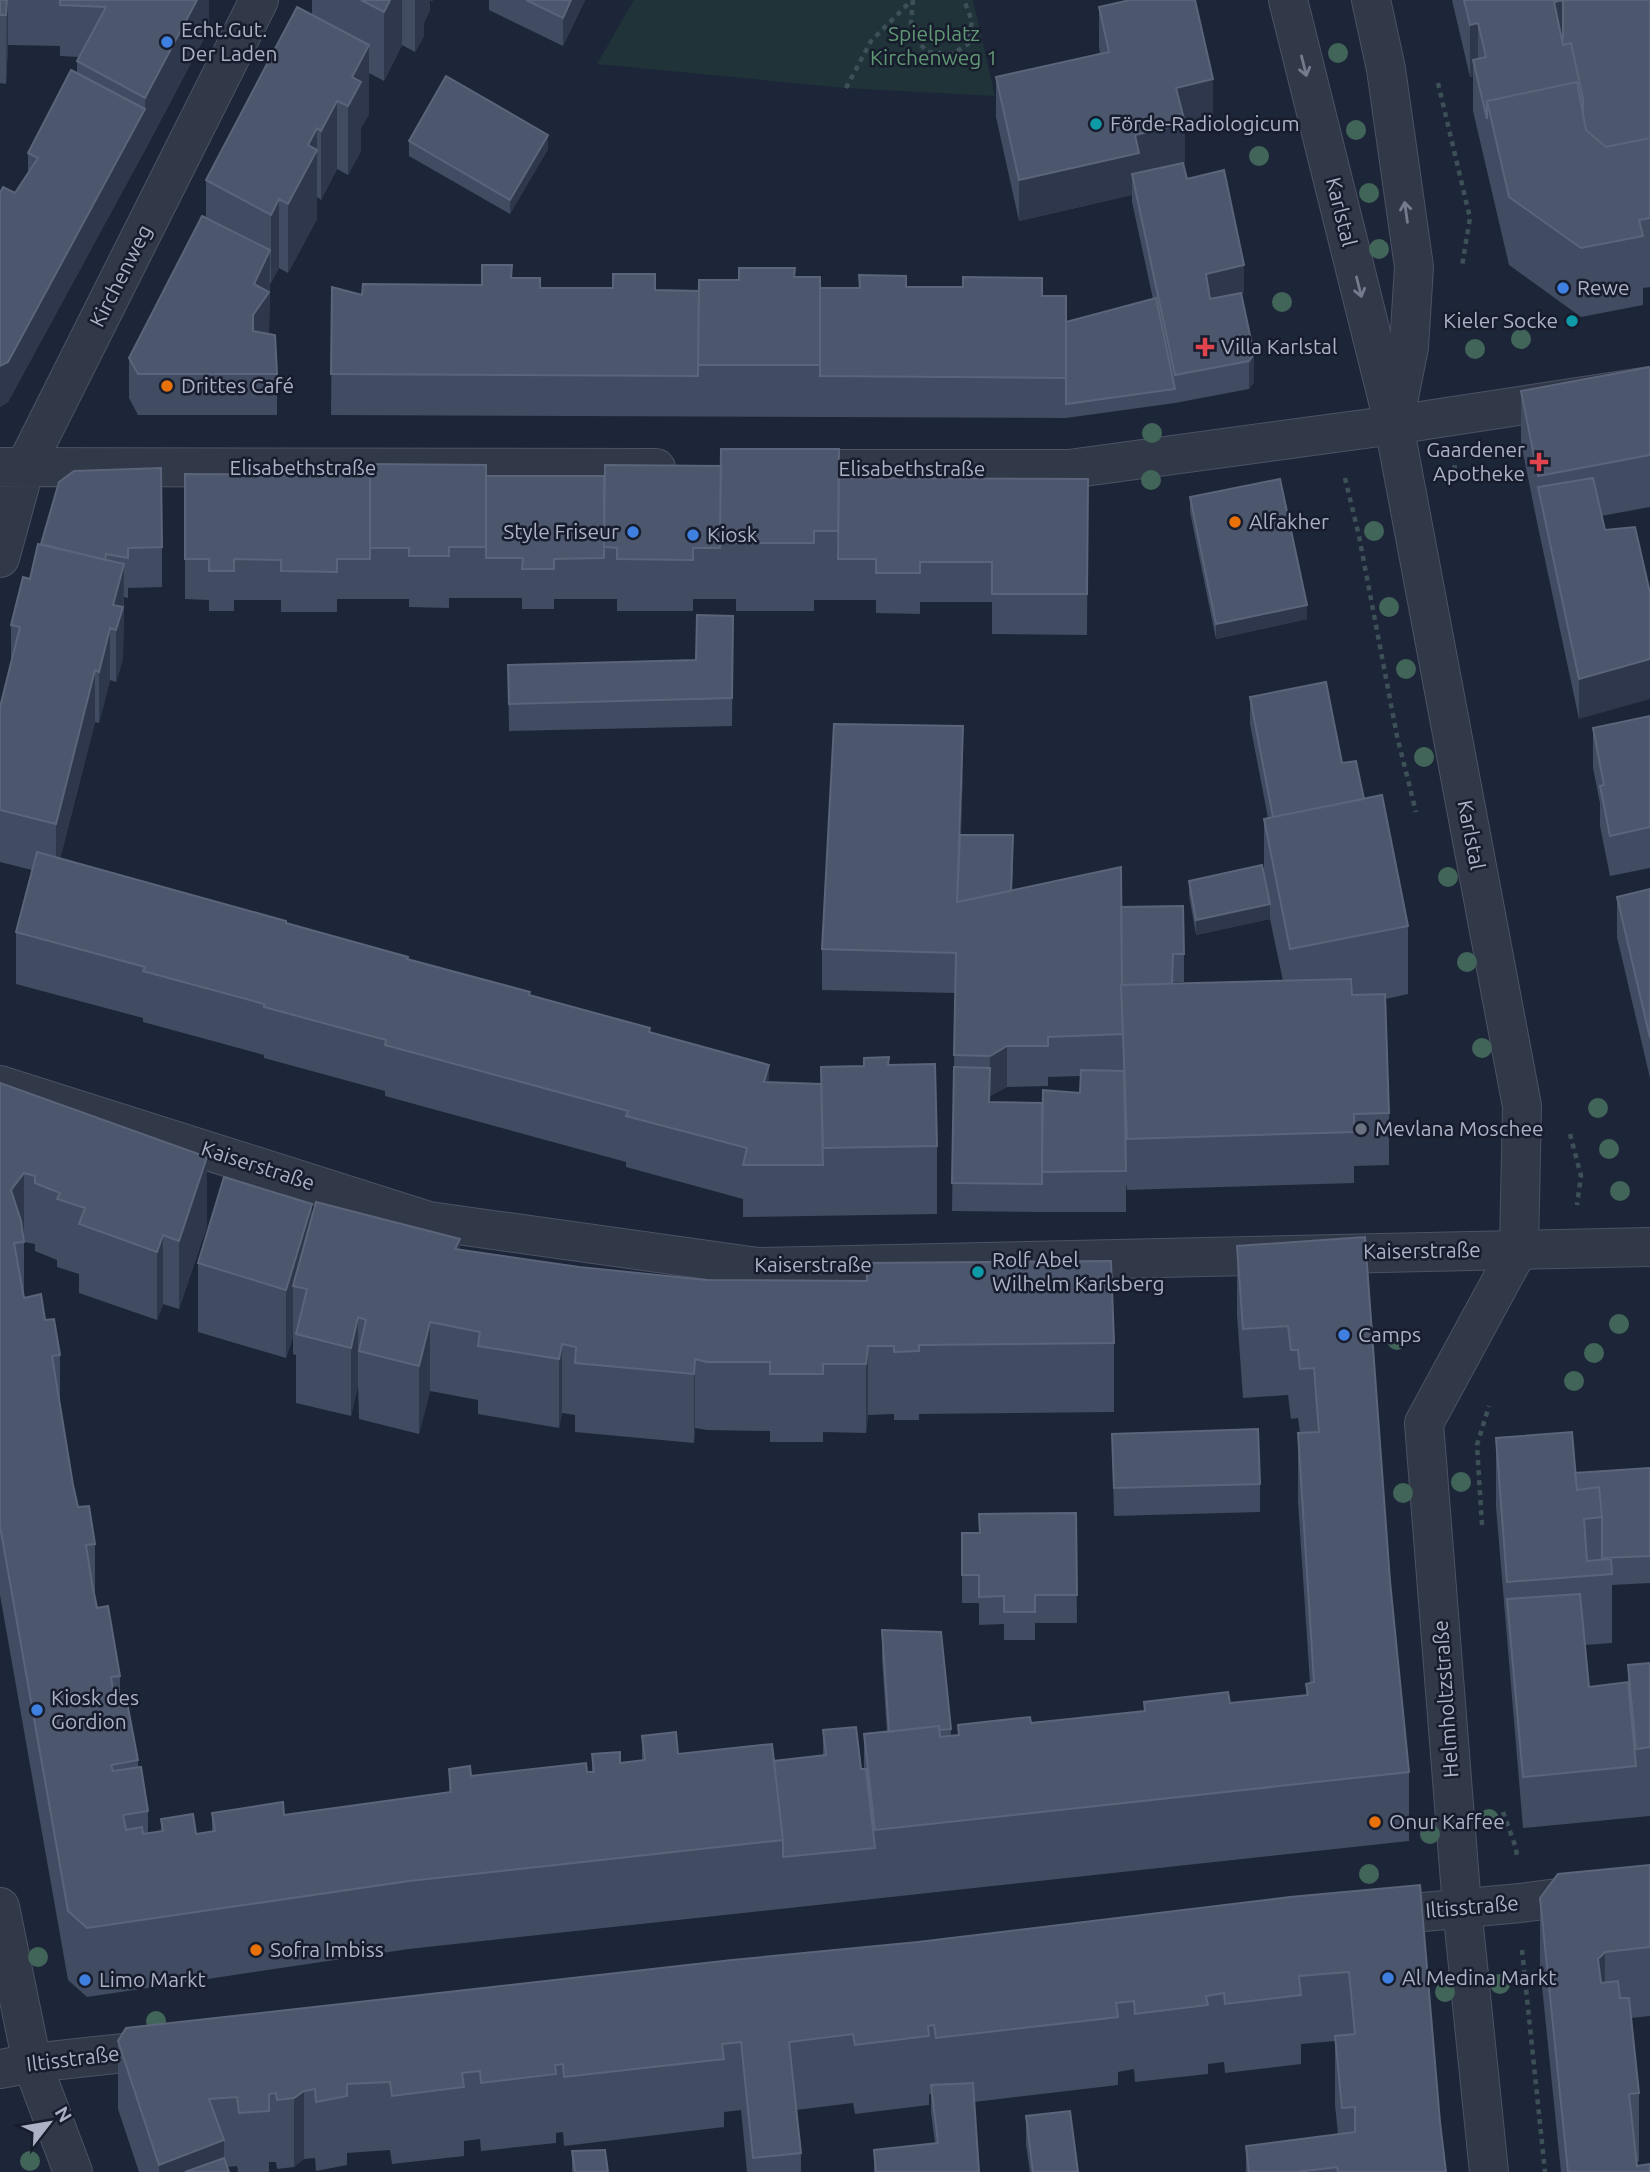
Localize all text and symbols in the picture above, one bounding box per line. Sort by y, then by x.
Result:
place label: Echt.Gut. Der Laden [181,17,278,65]
park label: Spielplatz Kirchenweg 1 [870,21,998,69]
marker: Echt.Gut. Der Laden [159,34,175,50]
one-way arrow [1298,54,1311,77]
place label: Förde-Radiologicum [1110,111,1300,135]
marker: Förde-Radiologicum [1088,116,1104,132]
street label: Karlstal [1322,175,1362,249]
one-way arrow [1400,201,1413,224]
street label: Kirchenweg [84,220,156,331]
one-way arrow [1353,275,1366,298]
place label: Rewe [1577,275,1630,299]
marker: Rewe [1555,280,1571,296]
place label: Kieler Socke [1443,308,1558,332]
marker: Kieler Socke [1564,313,1580,329]
place label: Villa Karlstal [1221,334,1337,358]
marker: Villa Karlstal [1195,337,1215,357]
place label: Drittes Café [181,373,294,397]
marker: Drittes Café [159,378,175,394]
place label: Gaardener Apotheke [1426,437,1525,485]
marker: Gaardener Apotheke [1531,454,1547,470]
street label: Elisabethstraße [230,455,376,479]
street label: Elisabethstraße [839,456,985,480]
place label: Alfakher [1249,509,1329,533]
marker: Alfakher [1227,514,1243,530]
place label: Style Friseur [503,519,619,543]
place label: Kiosk [707,522,758,546]
marker: Style Friseur [625,524,641,540]
marker: Kiosk [685,527,701,543]
street label: Karlstal [1453,798,1491,872]
place label: Mevlana Moschee [1375,1116,1544,1140]
marker: Mevlana Moschee [1353,1121,1369,1137]
street label: Kaiserstraße [199,1135,318,1195]
street label: Kaiserstraße [1363,1237,1481,1263]
place label: Rolf Abel Wilhelm Karlsberg [992,1247,1165,1295]
street label: Kaiserstraße [754,1252,872,1276]
marker: Rolf Abel Wilhelm Karlsberg [970,1264,986,1280]
place label: Camps [1358,1322,1421,1346]
marker: Camps [1336,1327,1352,1343]
street label: Helmholtzstraße [1428,1619,1462,1779]
place label: Kiosk des Gordion [51,1685,139,1733]
marker: Kiosk des Gordion [29,1702,45,1718]
place label: Onur Kaffee [1389,1809,1505,1833]
marker: Onur Kaffee [1367,1814,1383,1830]
street label: Iltisstraße [1424,1890,1520,1922]
place label: Sofra Imbiss [270,1937,384,1961]
marker: Sofra Imbiss [248,1942,264,1958]
place label: Al Medina Markt [1402,1965,1557,1989]
place label: Limo Markt [99,1967,206,1991]
marker: Al Medina Markt [1380,1970,1396,1986]
marker: Limo Markt [77,1972,93,1988]
street label: Iltisstraße [25,2040,121,2076]
north arrow [14,2088,84,2158]
text: N [50,2102,77,2126]

